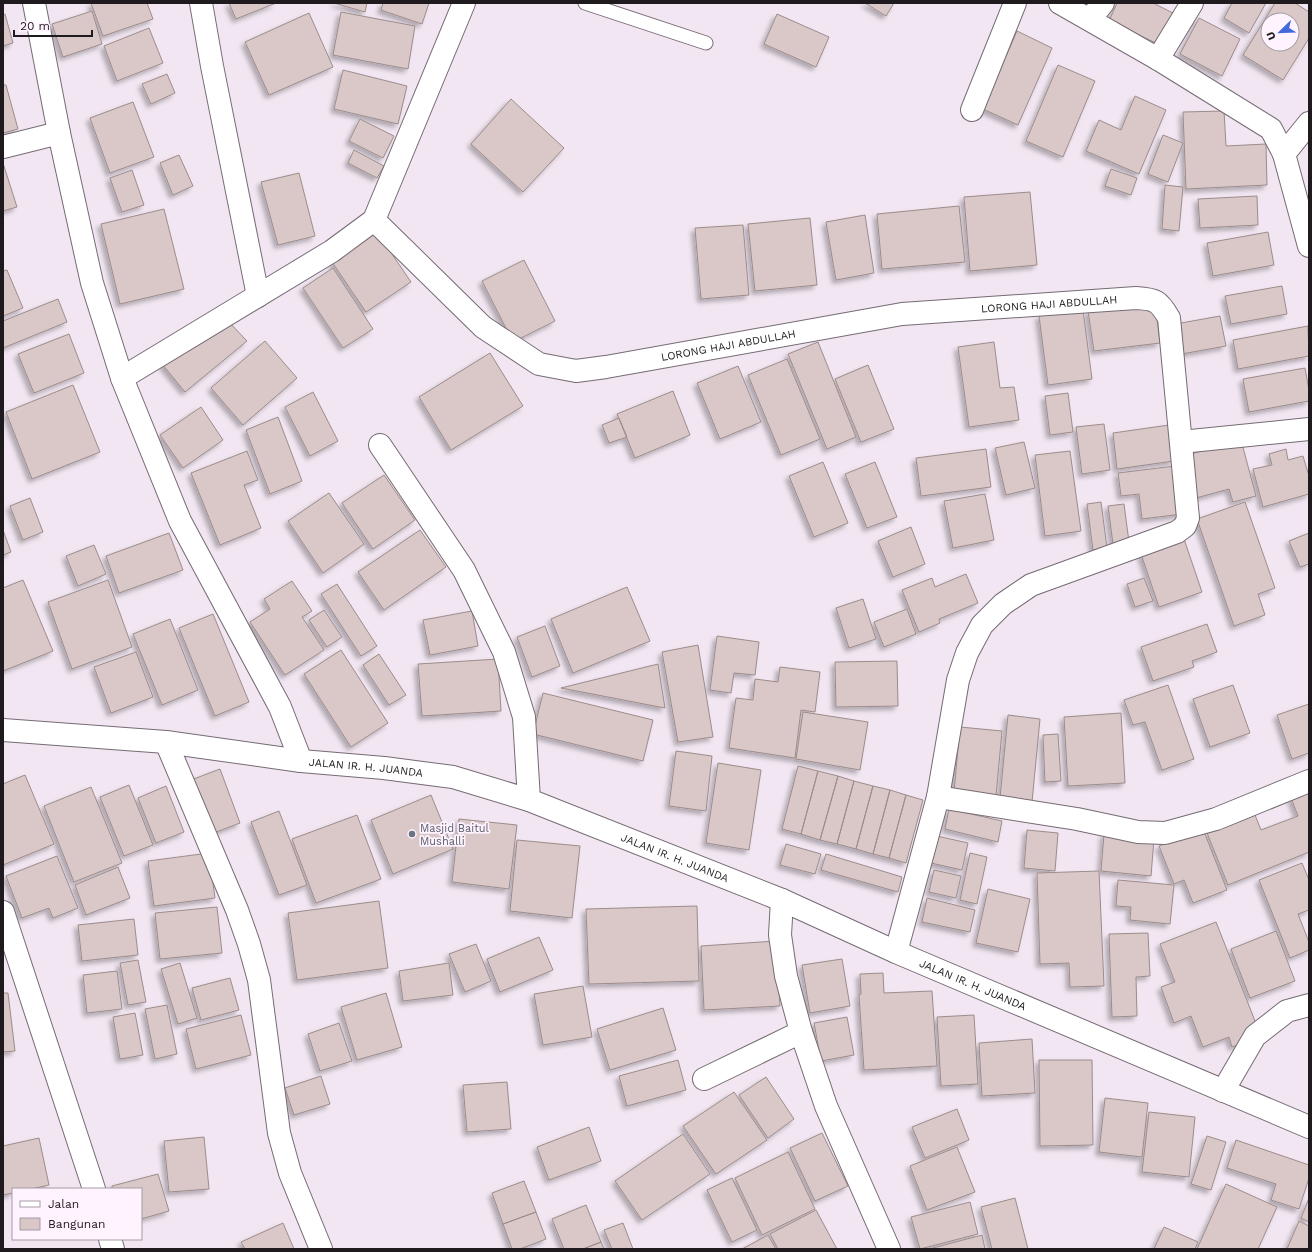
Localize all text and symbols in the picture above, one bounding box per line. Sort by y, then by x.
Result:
scale bar [14,12,92,38]
north arrow [1260,12,1300,52]
text: 20 m [20,19,50,33]
text: U [1264,29,1279,42]
street label: LORONG HAJI ABDULLAH [981,293,1118,315]
street label: LORONG HAJI ABDULLAH [660,327,797,364]
street label: JALAN IR. H. JUANDA [308,755,424,780]
place label: Masjid Baitul Mushalli [420,822,490,848]
marker: Masjid Baitul Mushalli [407,829,417,839]
street label: JALAN IR. H. JUANDA [619,831,731,885]
street label: JALAN IR. H. JUANDA [918,956,1028,1013]
legend [12,1188,142,1240]
text: Jalan [48,1197,79,1211]
text: Bangunan [48,1217,106,1231]

